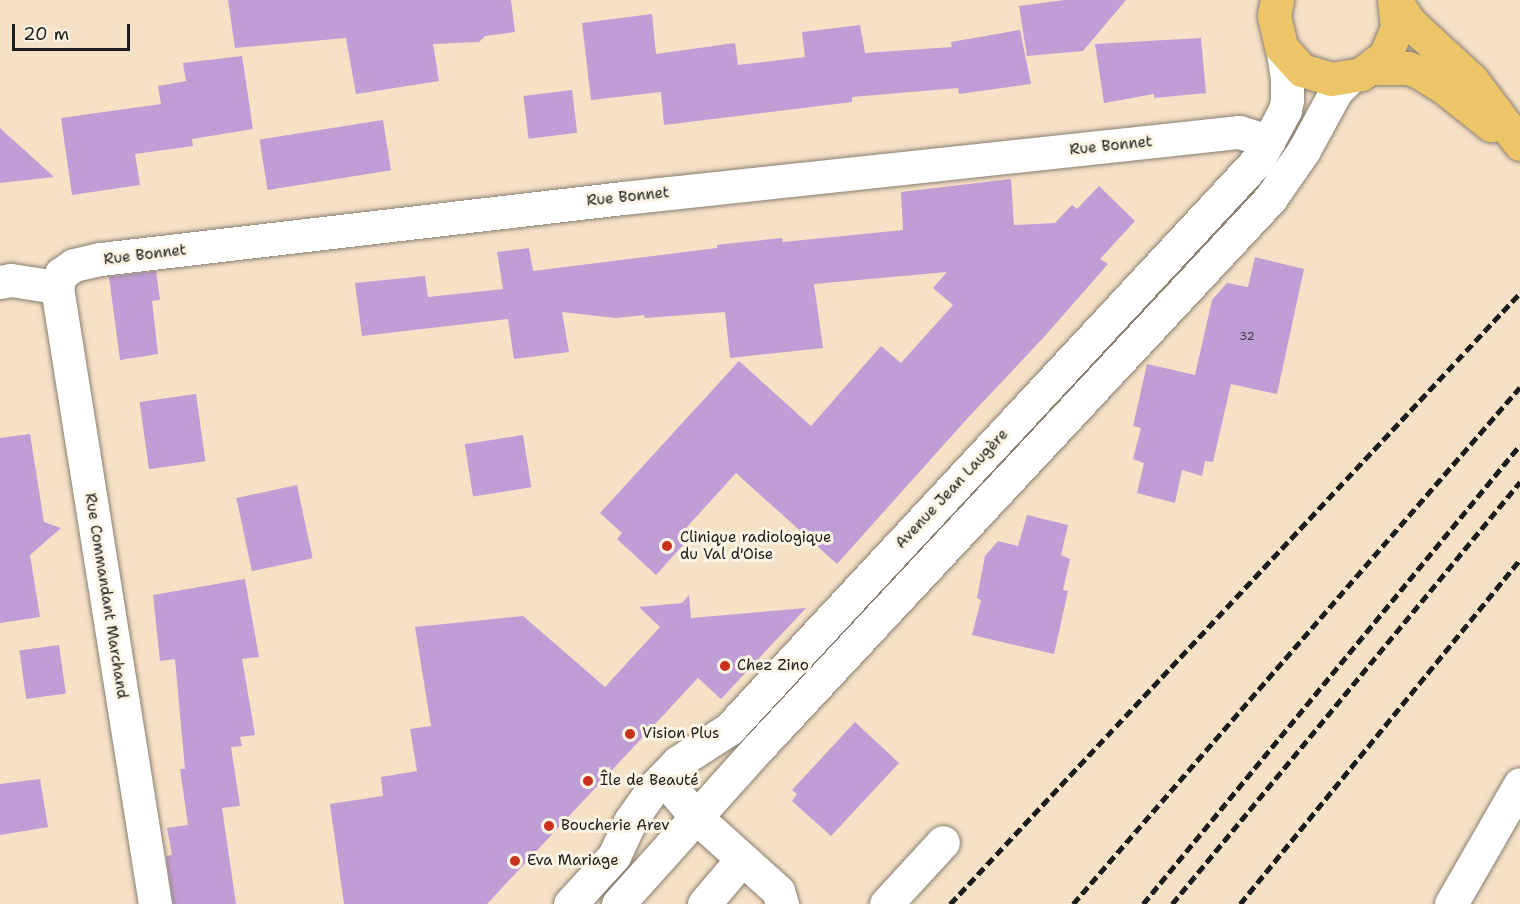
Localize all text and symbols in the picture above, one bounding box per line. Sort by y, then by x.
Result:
scale bar [15,12,134,50]
text: 20 m [23,22,69,46]
street label: Rue Bonnet [1069,133,1153,159]
street label: Rue Bonnet [586,184,670,210]
street label: Rue Bonnet [103,241,187,269]
house number: 32 [1239,330,1255,344]
street label: Avenue Jean Laugère [892,426,1012,552]
street label: Rue Commandant Marchand [81,492,131,700]
place label: Clinique radiologique du Val d'Oise [680,528,832,563]
marker: Clinique radiologique du Val d'Oise [658,537,676,555]
place label: Chez Zino [737,657,809,675]
marker: Chez Zino [718,659,732,673]
place label: Vision Plus [642,725,719,743]
marker: Vision Plus [623,727,637,741]
place label: Île de Beauté [600,772,699,790]
marker: Île de Beauté [581,774,595,788]
place label: Boucherie Arev [561,817,670,835]
marker: Boucherie Arev [542,819,556,833]
place label: Eva Mariage [527,852,619,870]
marker: Eva Mariage [508,854,522,868]

